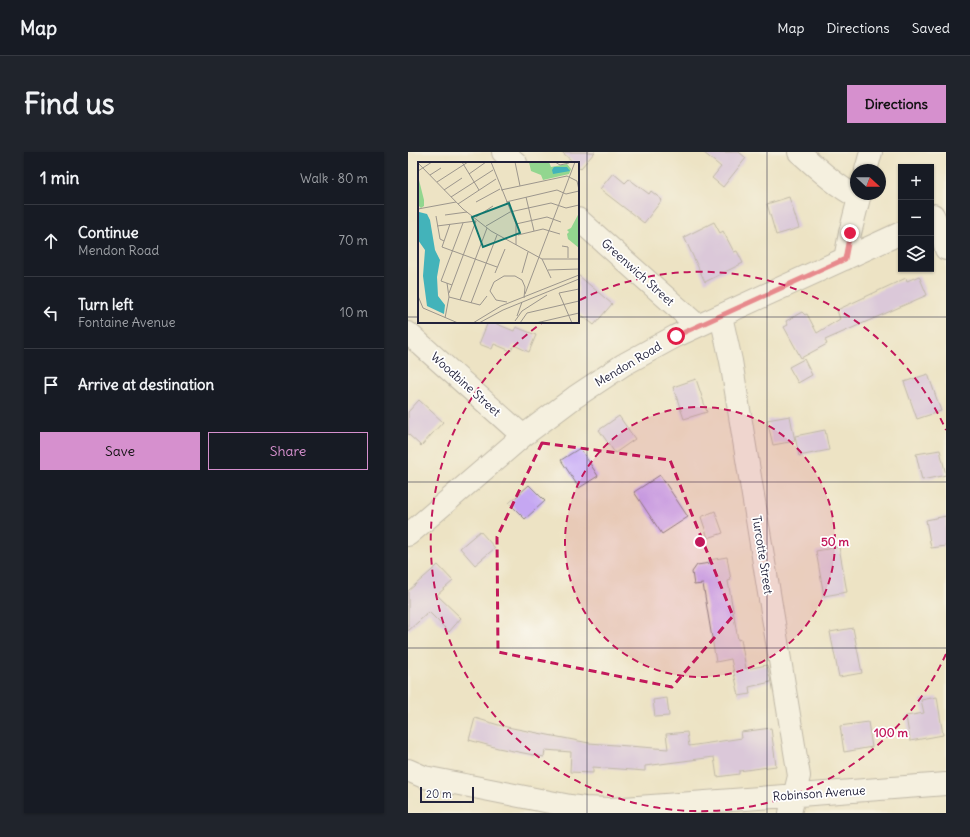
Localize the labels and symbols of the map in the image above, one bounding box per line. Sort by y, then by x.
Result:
inset map [418,162,579,323]
north arrow [850,164,886,200]
route end [841,224,859,242]
street label: Greenwich Street [598,235,678,309]
route start [667,327,685,345]
street label: Mendon Road [592,338,664,390]
street label: Woodbine Street [428,349,504,419]
street label: Turcotte Street [749,515,777,595]
text: 50 m [821,534,850,549]
centre of rings [693,535,707,549]
text: 100 m [874,725,908,740]
street label: Robinson Avenue [772,782,866,804]
scale bar [420,785,474,804]

